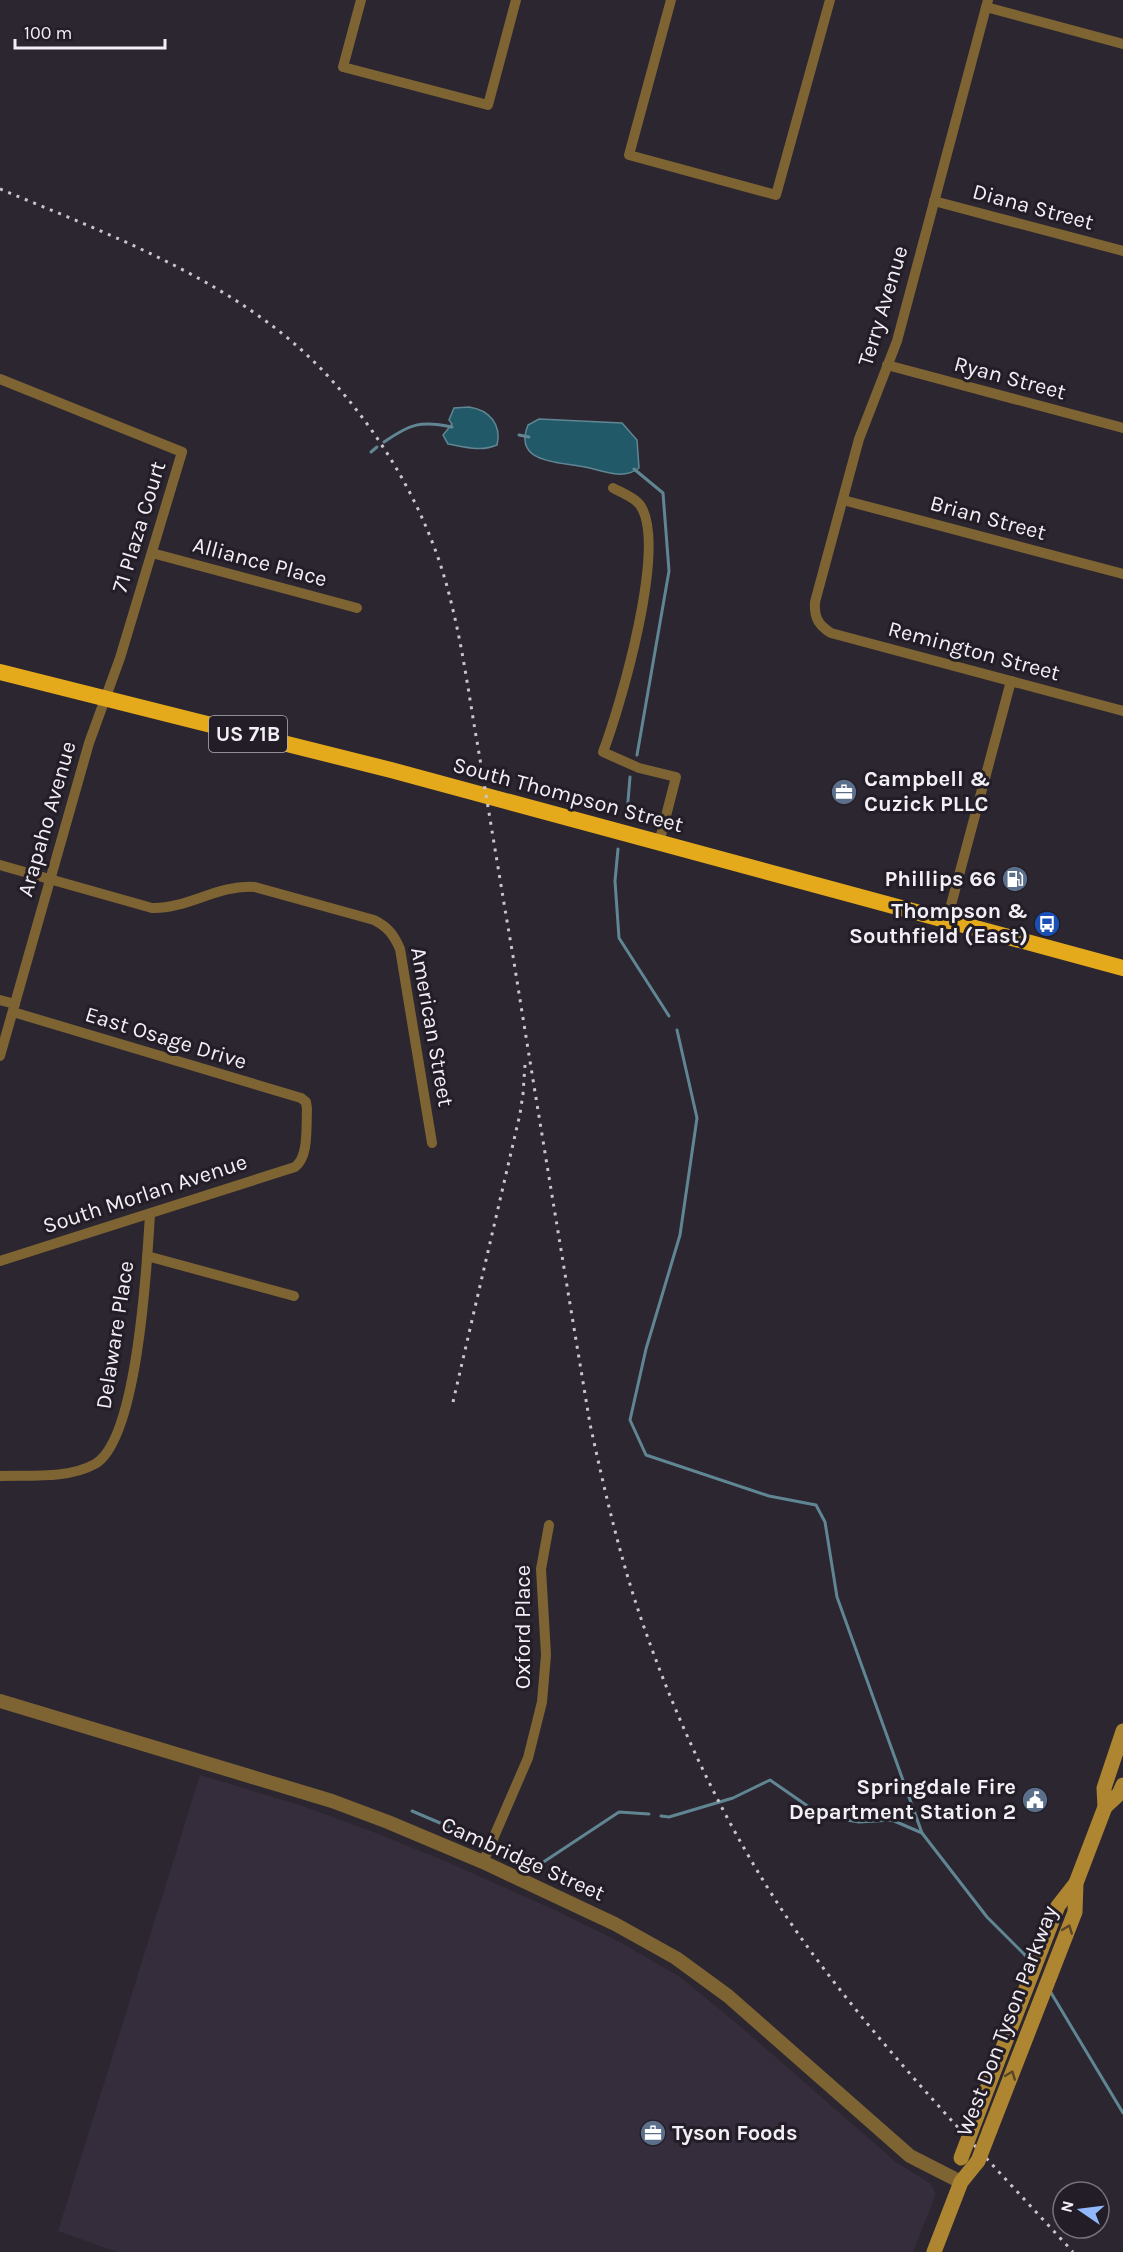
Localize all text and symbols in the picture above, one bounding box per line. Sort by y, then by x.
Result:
scale bar [15,12,165,50]
text: 100 m [24,22,72,44]
street label: Diana Street [970,178,1096,236]
street label: Terry Avenue [852,243,914,369]
street label: Ryan Street [951,351,1069,405]
street label: 71 Plaza Court [107,458,171,596]
street label: Brian Street [927,490,1049,546]
street label: Alliance Place [190,532,330,592]
street label: Remington Street [885,616,1063,686]
road number: US 71B [209,716,287,752]
street label: Arapaho Avenue [12,738,82,900]
street label: South Thompson Street [450,752,686,838]
place label: Campbell & Cuzick PLLC [864,766,990,817]
office icon: Campbell & Cuzick PLLC [829,777,859,807]
fuel station icon: Phillips 66 [1000,864,1030,894]
place label: Phillips 66 [884,866,996,892]
place label: Thompson & Southfield (East) [849,898,1028,949]
bus stop icon: Thompson & Southfield (East) [1032,909,1062,939]
street label: American Street [405,945,459,1109]
street label: East Osage Drive [82,1001,250,1075]
street label: South Morlan Avenue [40,1149,250,1239]
street label: Delaware Place [90,1259,140,1411]
street label: Oxford Place [510,1565,536,1689]
place label: Springdale Fire Department Station 2 [789,1774,1016,1825]
public building icon: Springdale Fire Department Station 2 [1020,1785,1050,1815]
street label: Cambridge Street [437,1811,609,1907]
street label: West Don Tyson Parkway [951,1902,1063,2140]
one-way arrow [1061,1925,1073,1936]
one-way arrow [1004,2070,1017,2081]
office icon: Tyson Foods [638,2118,668,2148]
place label: Tyson Foods [672,2120,798,2146]
north arrow [1051,2180,1111,2240]
text: N [1056,2199,1078,2214]

